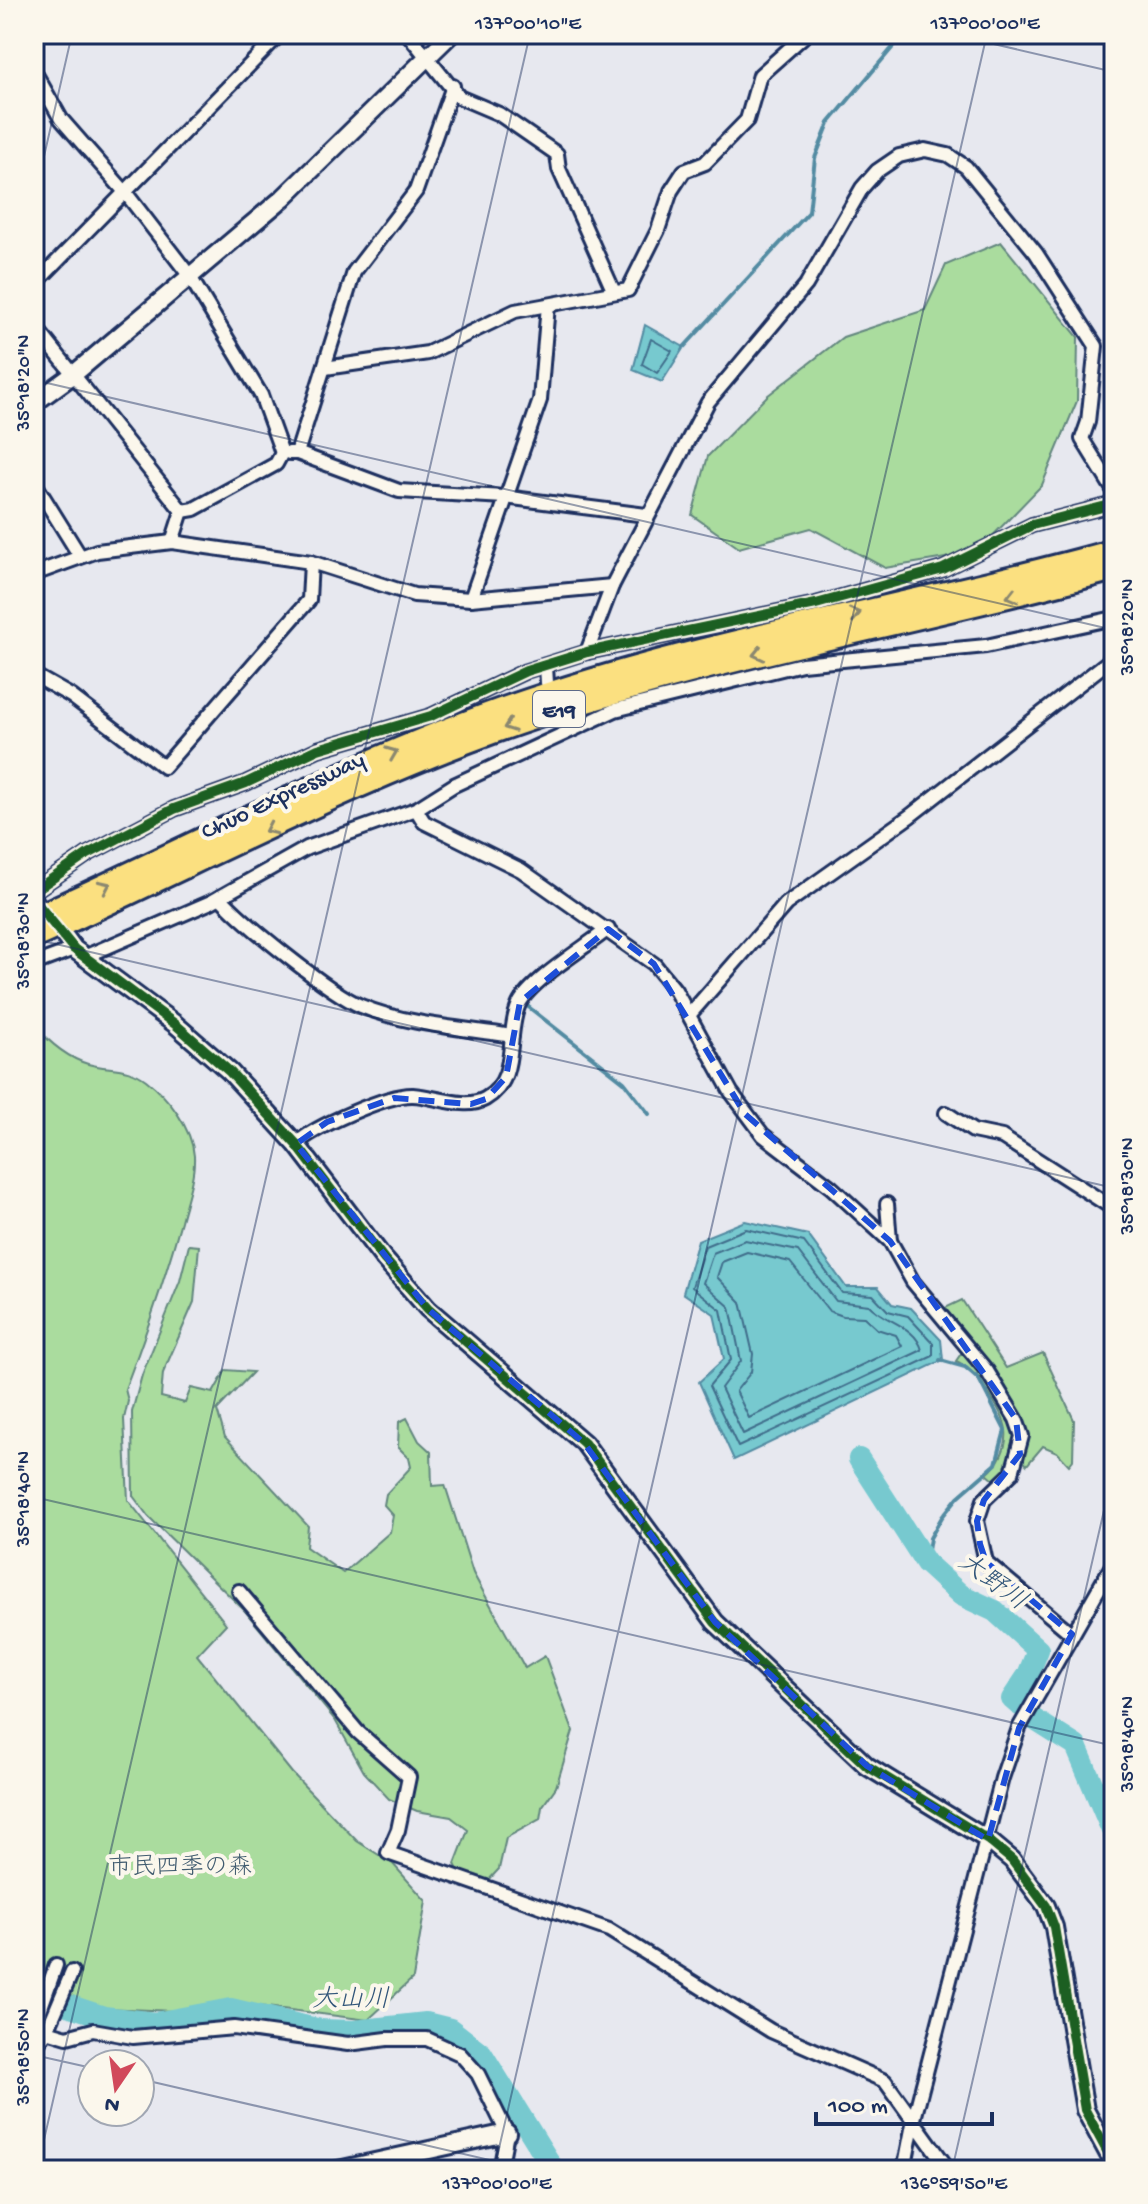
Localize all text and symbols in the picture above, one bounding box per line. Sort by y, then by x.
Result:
text: 137°00'10"E [474,14,582,37]
text: 137°00'00"E [929,14,1041,37]
text: 35°18'20"N [14,335,37,432]
text: 35°18'20"N [1118,579,1141,676]
one-way arrow [1005,587,1019,604]
one-way arrow [848,606,861,623]
one-way arrow [752,645,765,662]
road number: E19 [533,691,585,727]
one-way arrow [502,717,516,733]
one-way arrow [384,746,398,763]
street label: Chuo Expressway [197,747,370,848]
one-way arrow [263,819,278,835]
one-way arrow [97,880,112,896]
text: 35°18'30"N [14,892,37,991]
text: 35°18'30"N [1118,1137,1141,1236]
text: 35°18'40"N [14,1451,37,1548]
water label: 大野川 [951,1547,1033,1619]
text: 35°18'40"N [1118,1696,1141,1793]
park label: 市民四季の森 [108,1853,252,1883]
water label: 大山川 [312,1985,390,2017]
text: 35°18'50"N [14,2008,37,2107]
north arrow [76,2048,156,2128]
scale bar [816,2076,992,2126]
text: N [102,2089,122,2118]
text: 100 m [827,2093,888,2122]
text: 137°00'00"E [441,2174,553,2197]
text: 136°59'50"E [900,2174,1008,2197]

